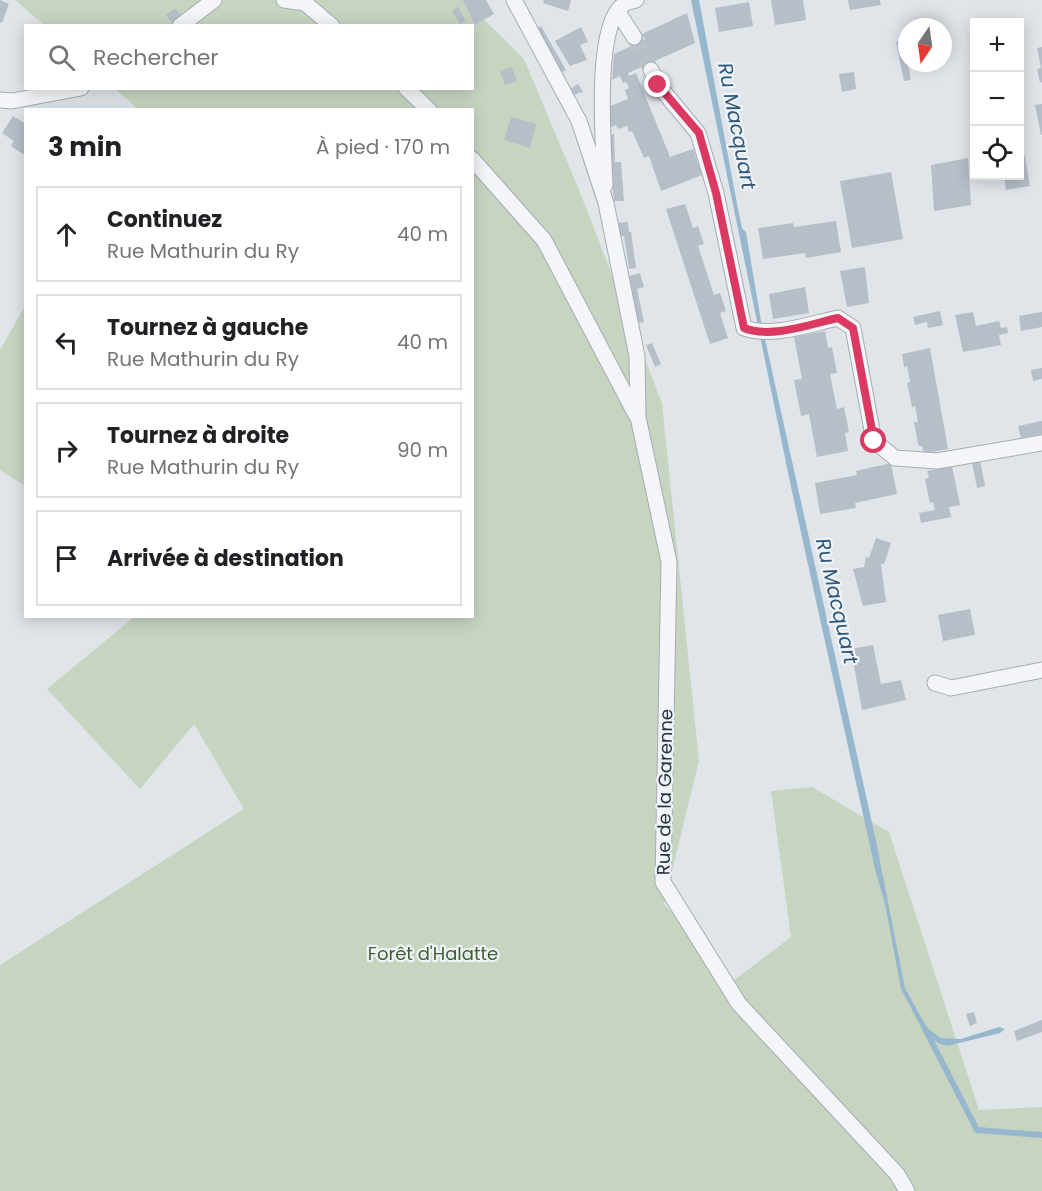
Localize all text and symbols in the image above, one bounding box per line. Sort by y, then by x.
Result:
north arrow [898,18,952,72]
map controls [970,18,1024,180]
button: + [970,18,1024,72]
search box [24,24,474,90]
icon: search [45,41,78,74]
text: Rechercher [93,42,219,73]
water label: Ru Macquart [711,60,763,192]
route end [644,71,670,97]
button: − [970,72,1024,126]
button: locate [970,126,1024,180]
text: 3 min [48,129,122,165]
text: À pied · 170 m [316,133,450,161]
text: Continuez [107,204,222,235]
icon: ahead [50,218,83,251]
text: 40 m [397,220,448,248]
text: Rue Mathurin du Ry [107,237,299,265]
text: Tournez à gauche [107,312,308,343]
icon: left [50,326,83,359]
text: 40 m [397,328,448,356]
text: Rue Mathurin du Ry [107,345,299,373]
text: Tournez à droite [107,420,289,451]
route start [860,427,886,453]
icon: right [50,434,83,467]
text: 90 m [397,436,448,464]
text: Rue Mathurin du Ry [107,453,299,481]
water label: Ru Macquart [809,535,865,667]
icon: arrive [50,542,83,575]
text: Arrivée à destination [107,543,344,574]
street label: Rue de la Garenne [651,709,678,875]
park label: Forêt d'Halatte [368,941,498,966]

